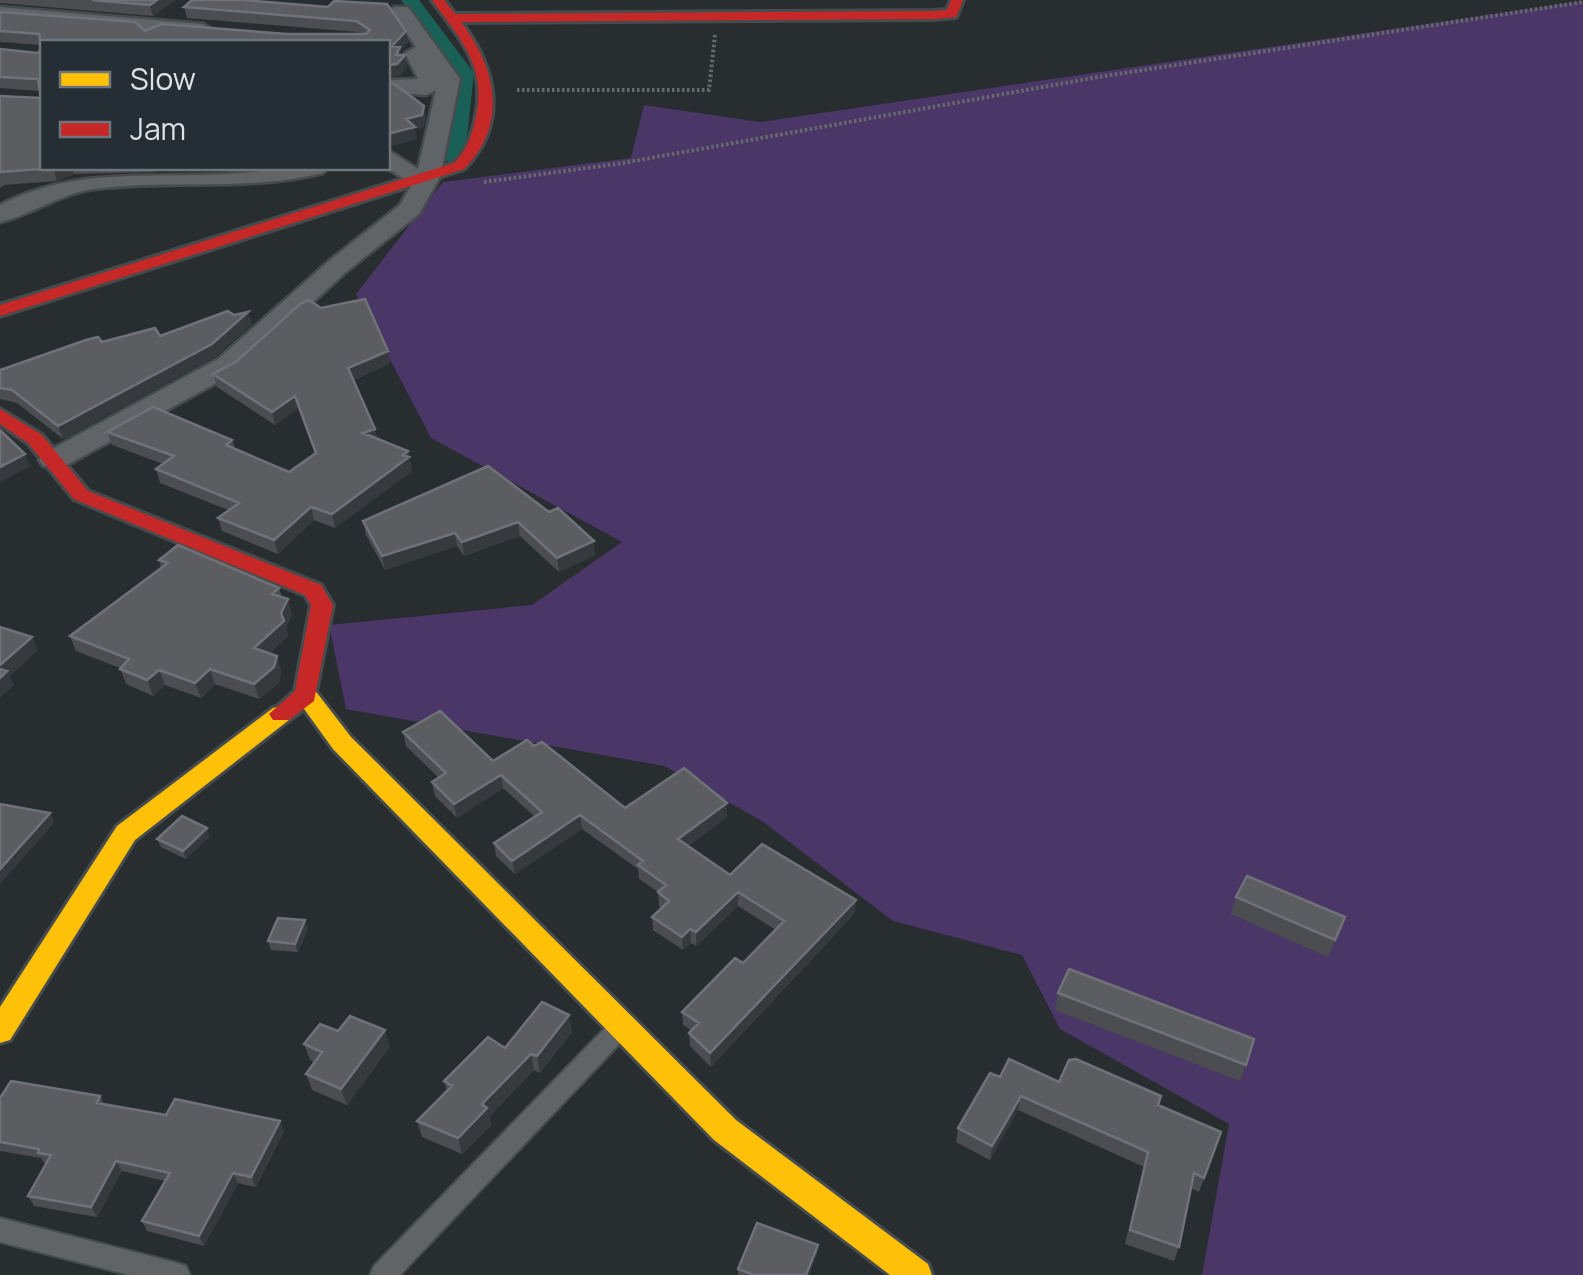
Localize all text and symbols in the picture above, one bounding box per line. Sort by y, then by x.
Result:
legend [40,40,390,170]
text: Slow [130,58,196,99]
text: Jam [130,108,186,149]

